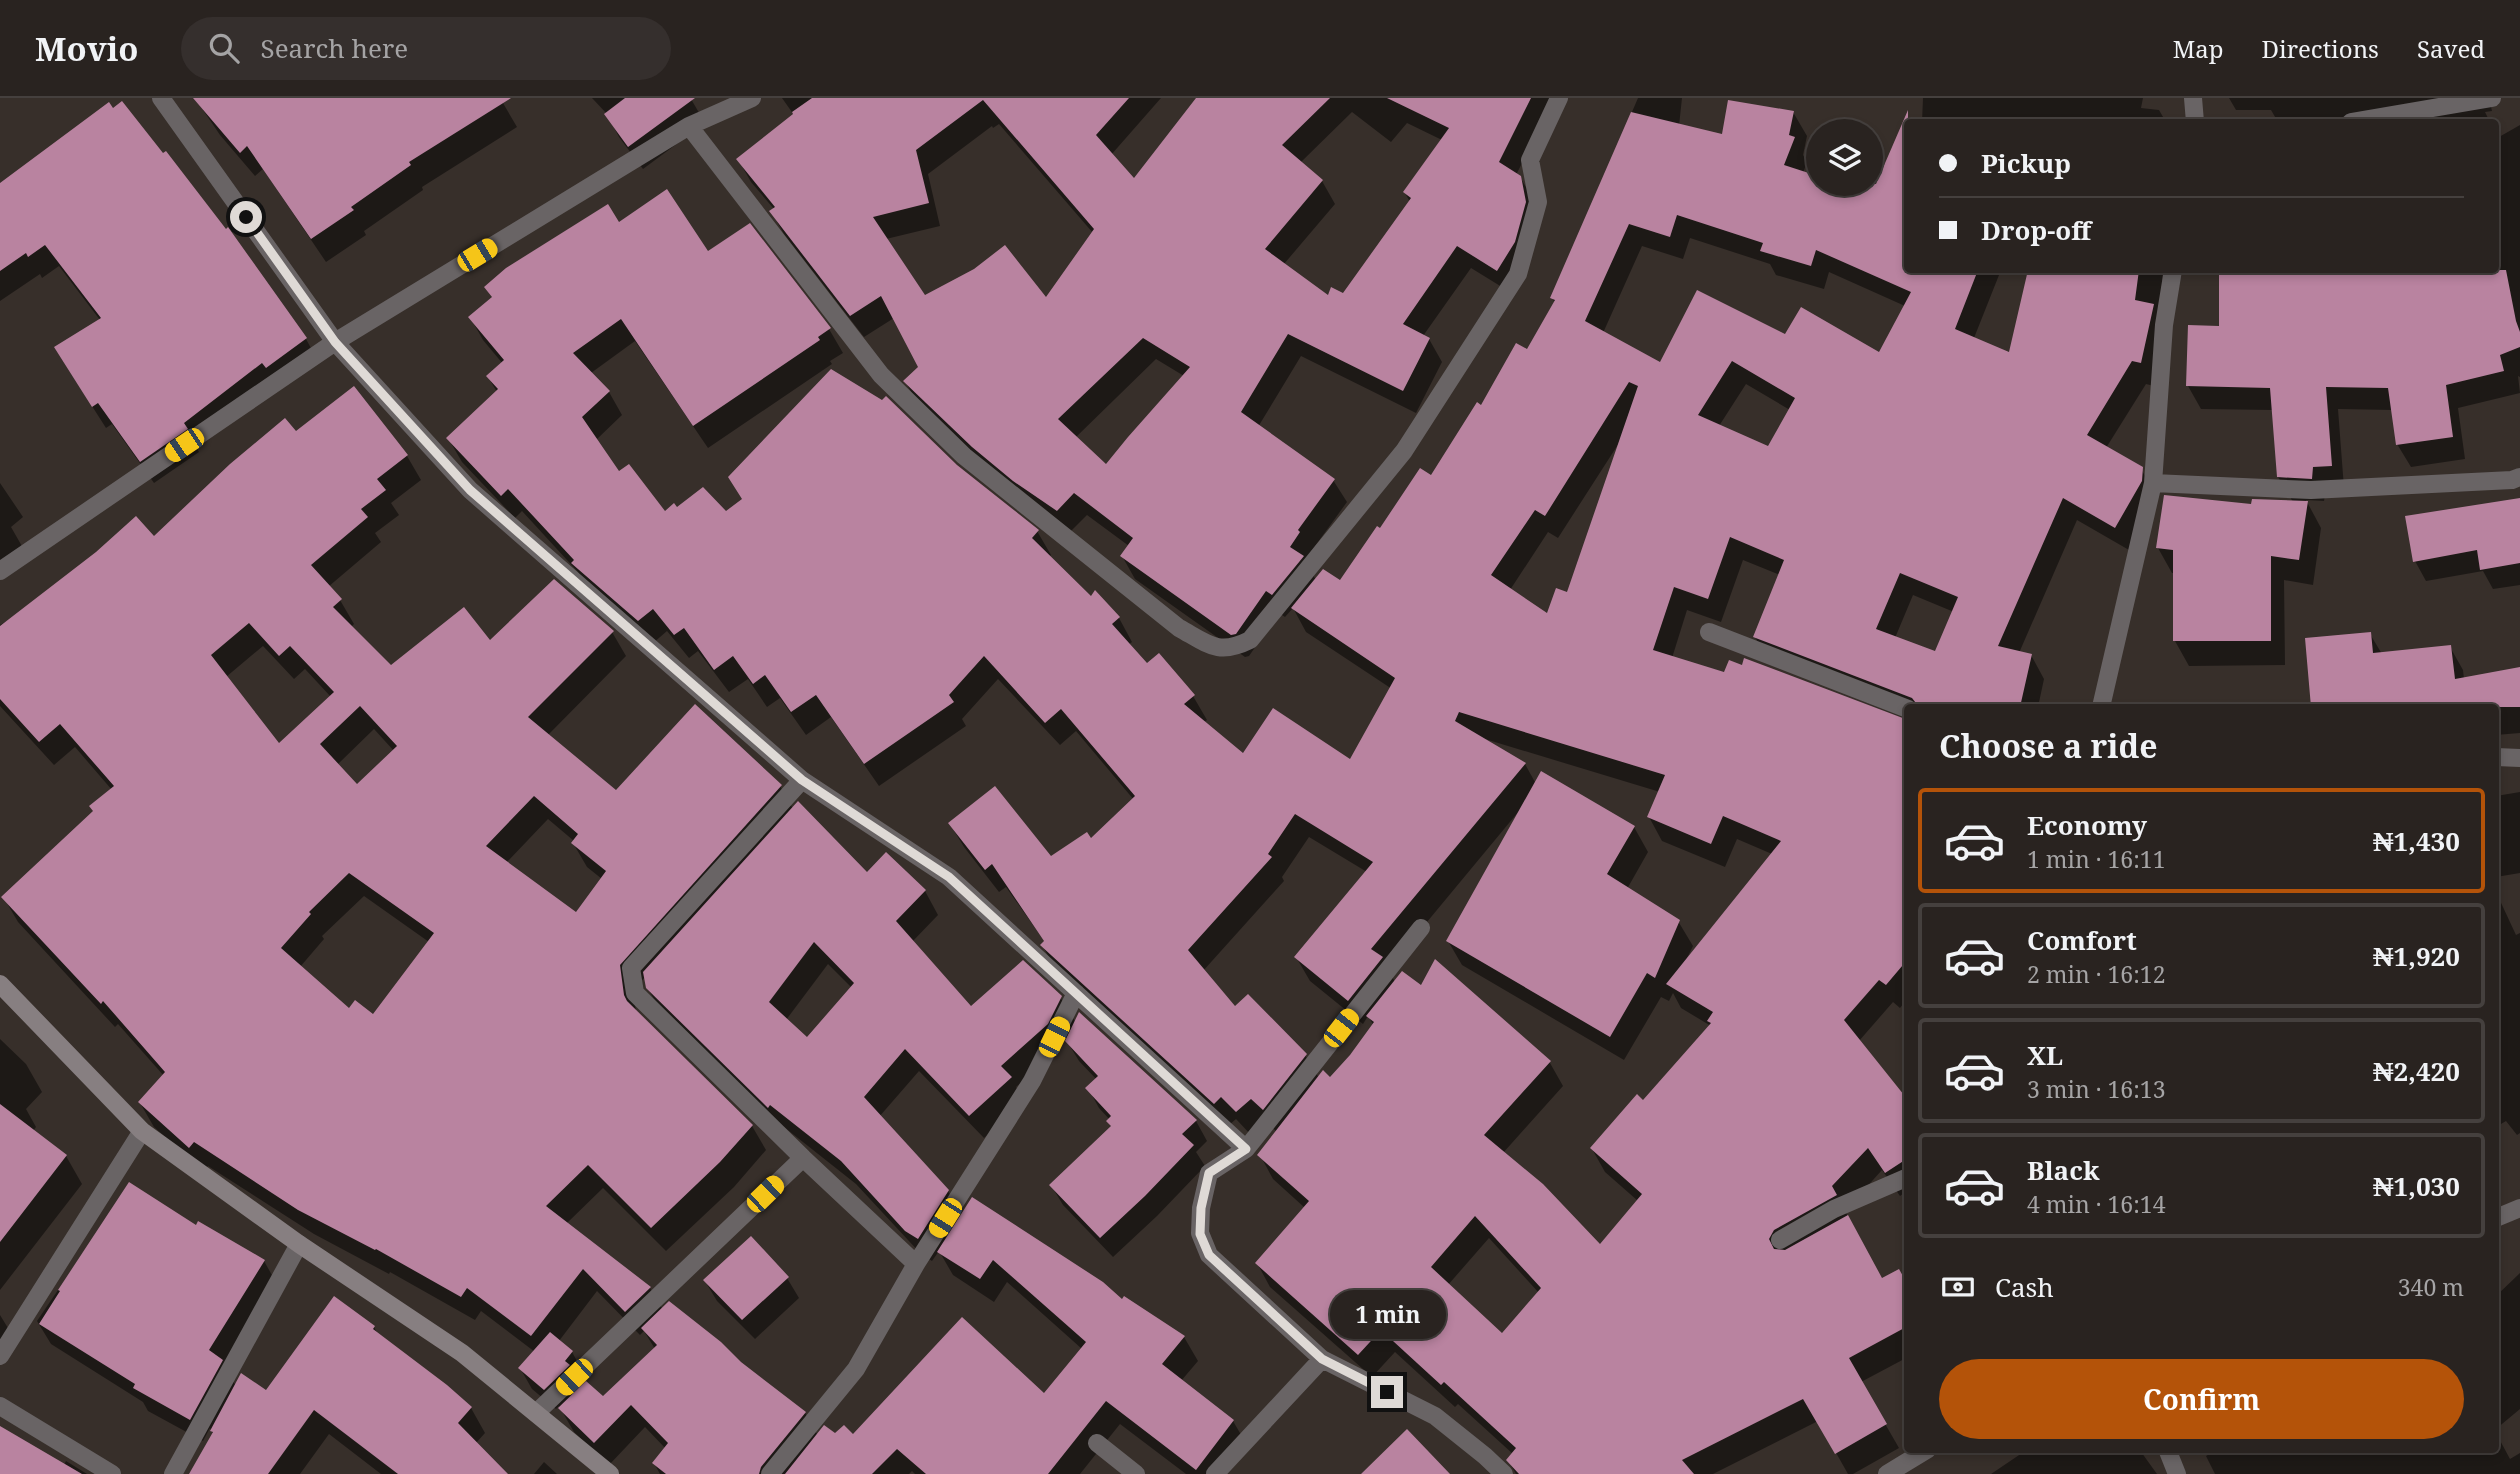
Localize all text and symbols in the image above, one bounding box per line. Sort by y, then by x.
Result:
search box [181,17,671,80]
text: Movio [35,26,139,71]
icon: search [205,29,243,67]
text: Search here [261,30,408,66]
text: Map [2173,32,2224,65]
text: Directions [2262,32,2379,65]
text: Saved [2417,32,2485,65]
map controls [1806,119,1883,196]
button: layers [1806,119,1883,196]
text: Pickup [1981,145,2071,181]
route start [230,201,262,233]
text: Drop-off [1981,212,2091,248]
car [454,235,501,275]
car [161,425,208,465]
text: Choose a ride [1939,724,2158,767]
text: Economy [2027,807,2147,843]
icon: car [1943,809,2006,872]
text: ₦1,430 [2373,823,2460,859]
text: 1 min · 16:11 [2027,843,2165,875]
text: Comfort [2027,922,2137,958]
icon: car [1943,924,2006,987]
text: ₦1,920 [2373,938,2460,974]
text: 2 min · 16:12 [2027,958,2165,990]
car [1320,1005,1363,1051]
car [1036,1014,1073,1060]
text: XL [2027,1037,2063,1073]
icon: car [1943,1039,2006,1102]
text: ₦2,420 [2373,1053,2460,1089]
text: 3 min · 16:13 [2027,1073,2165,1105]
text: Black [2027,1152,2100,1188]
icon: car [1943,1154,2006,1217]
text: ₦1,030 [2373,1168,2460,1204]
car [743,1172,788,1216]
text: 4 min · 16:14 [2027,1188,2165,1220]
car [925,1195,966,1241]
icon: cash [1939,1268,1977,1306]
text: Cash [1995,1269,2054,1305]
text: 340 m [2398,1271,2464,1303]
callout: 1 min [1329,1290,1445,1340]
text: 1 min [1355,1298,1421,1330]
car [552,1355,597,1399]
button: Confirm [1939,1359,2464,1439]
route end [1371,1376,1403,1408]

